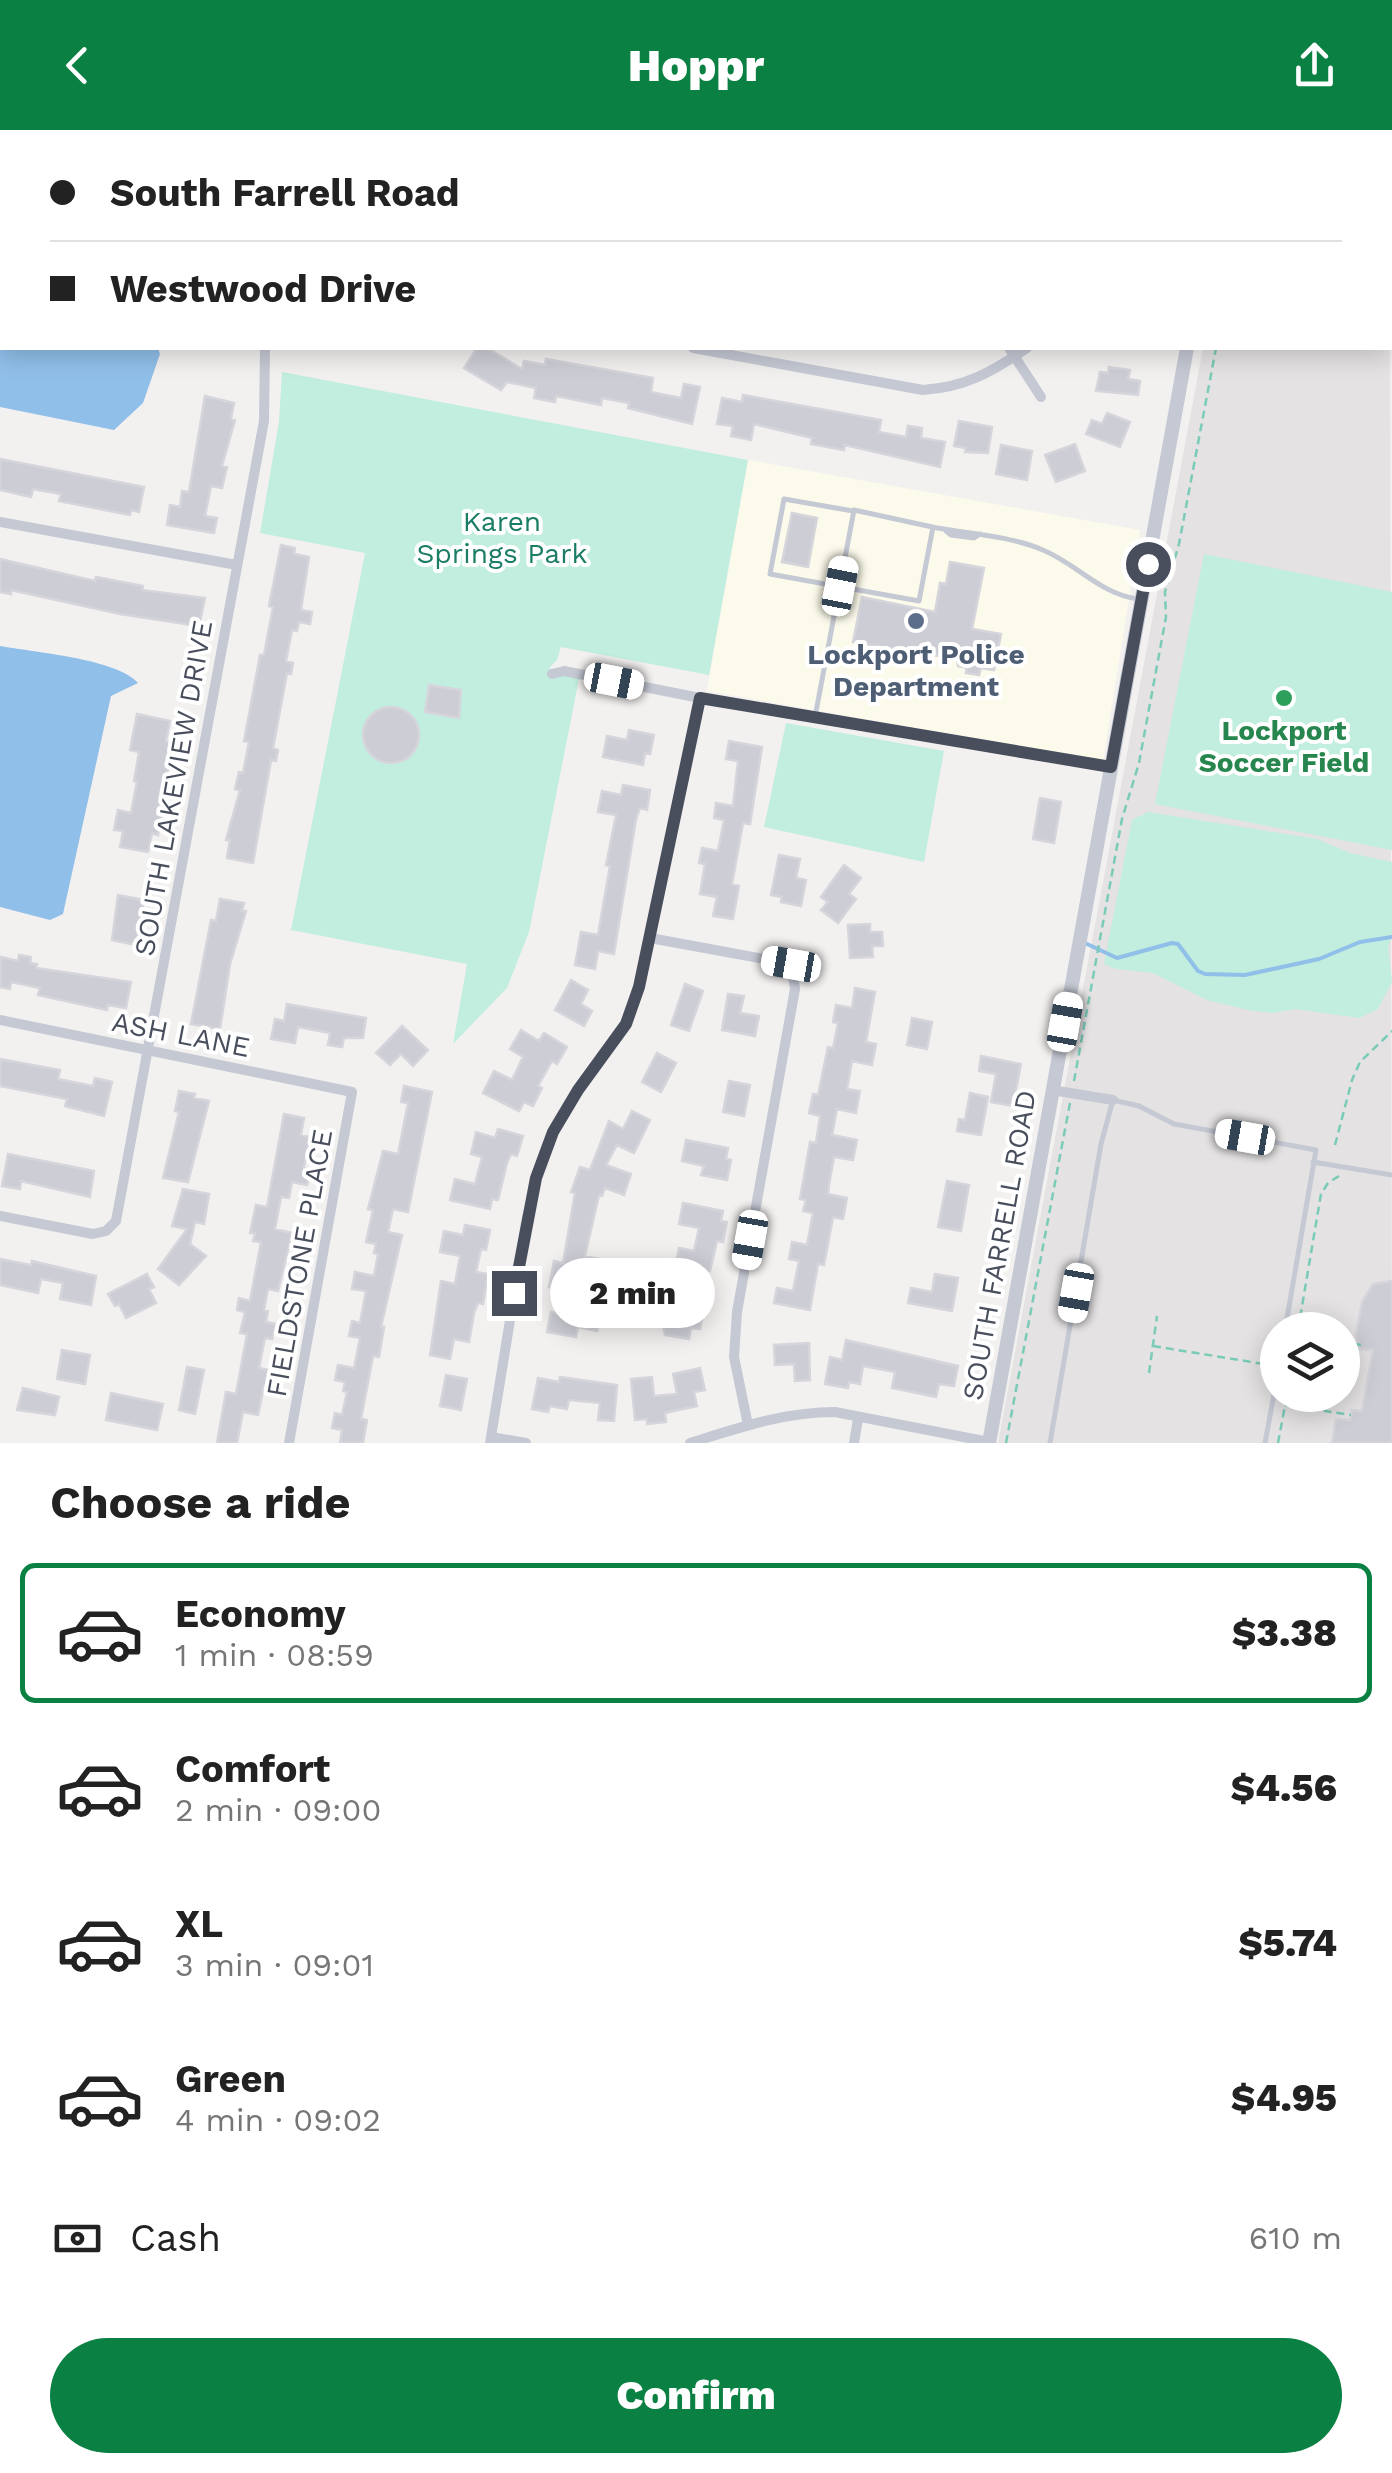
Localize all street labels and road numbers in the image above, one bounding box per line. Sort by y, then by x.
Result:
street label: SOUTH LAKEVIEW DRIVE [128,618,219,959]
street label: ASH LANE [109,1005,253,1064]
street label: SOUTH FARRELL ROAD [956,1088,1043,1403]
street label: FIELDSTONE PLACE [260,1127,339,1400]

